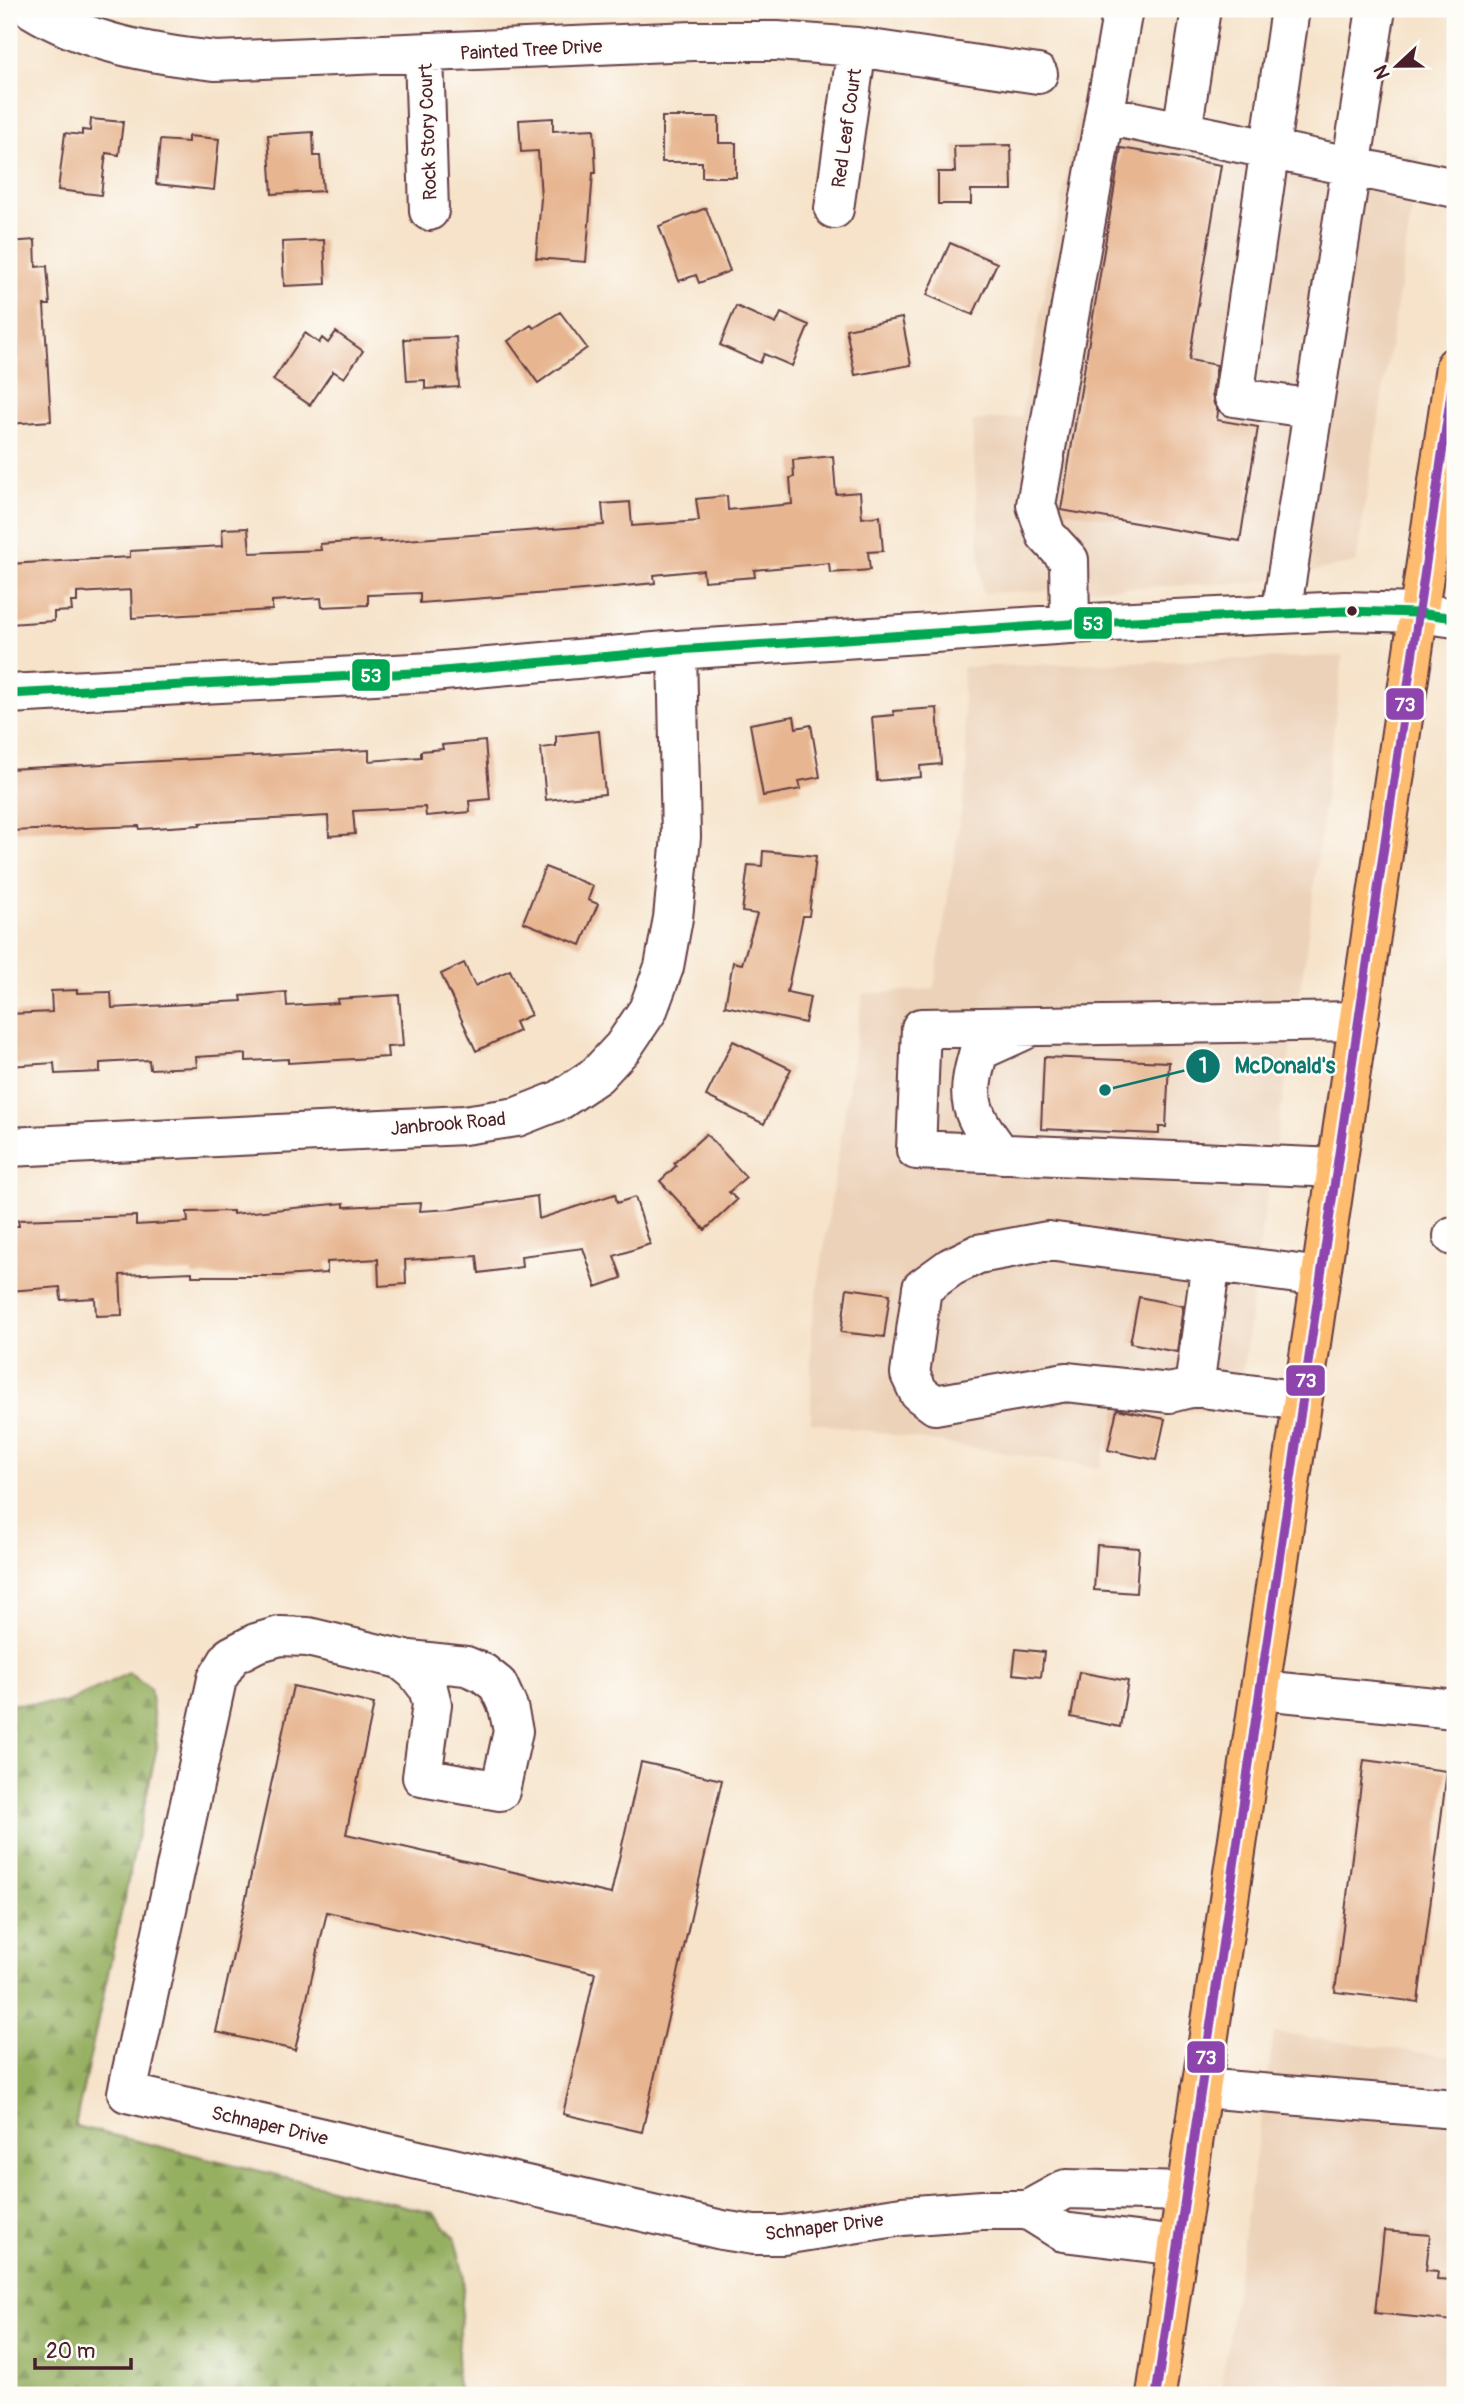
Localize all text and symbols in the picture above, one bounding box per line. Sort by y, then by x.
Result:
north arrow [1362,32,1432,102]
street label: Painted Tree Drive [459,34,604,66]
text: N [1369,61,1396,82]
street label: Rock Story Court [414,63,442,201]
street label: Red Leaf Court [827,66,867,189]
unlabelled marker [1345,604,1359,618]
line badge: 53 [1073,606,1113,640]
text: 53 [1083,612,1103,636]
line badge: 53 [351,658,391,692]
text: 53 [361,664,381,688]
line badge: 73 [1385,687,1425,721]
text: 73 [1395,693,1415,717]
callout: McDonald's [1186,1045,1349,1087]
text: 1 [1199,1053,1207,1080]
text: McDonald's [1235,1053,1336,1080]
street label: Janbrook Road [389,1107,507,1141]
line badge: 73 [1285,1364,1326,1397]
text: 73 [1296,1369,1316,1393]
line badge: 73 [1186,2040,1226,2074]
text: 73 [1196,2046,1216,2070]
street label: Schnaper Drive [209,2101,331,2151]
street label: Schnaper Drive [764,2208,885,2246]
scale bar [35,2327,131,2371]
text: 20 m [46,2338,95,2365]

